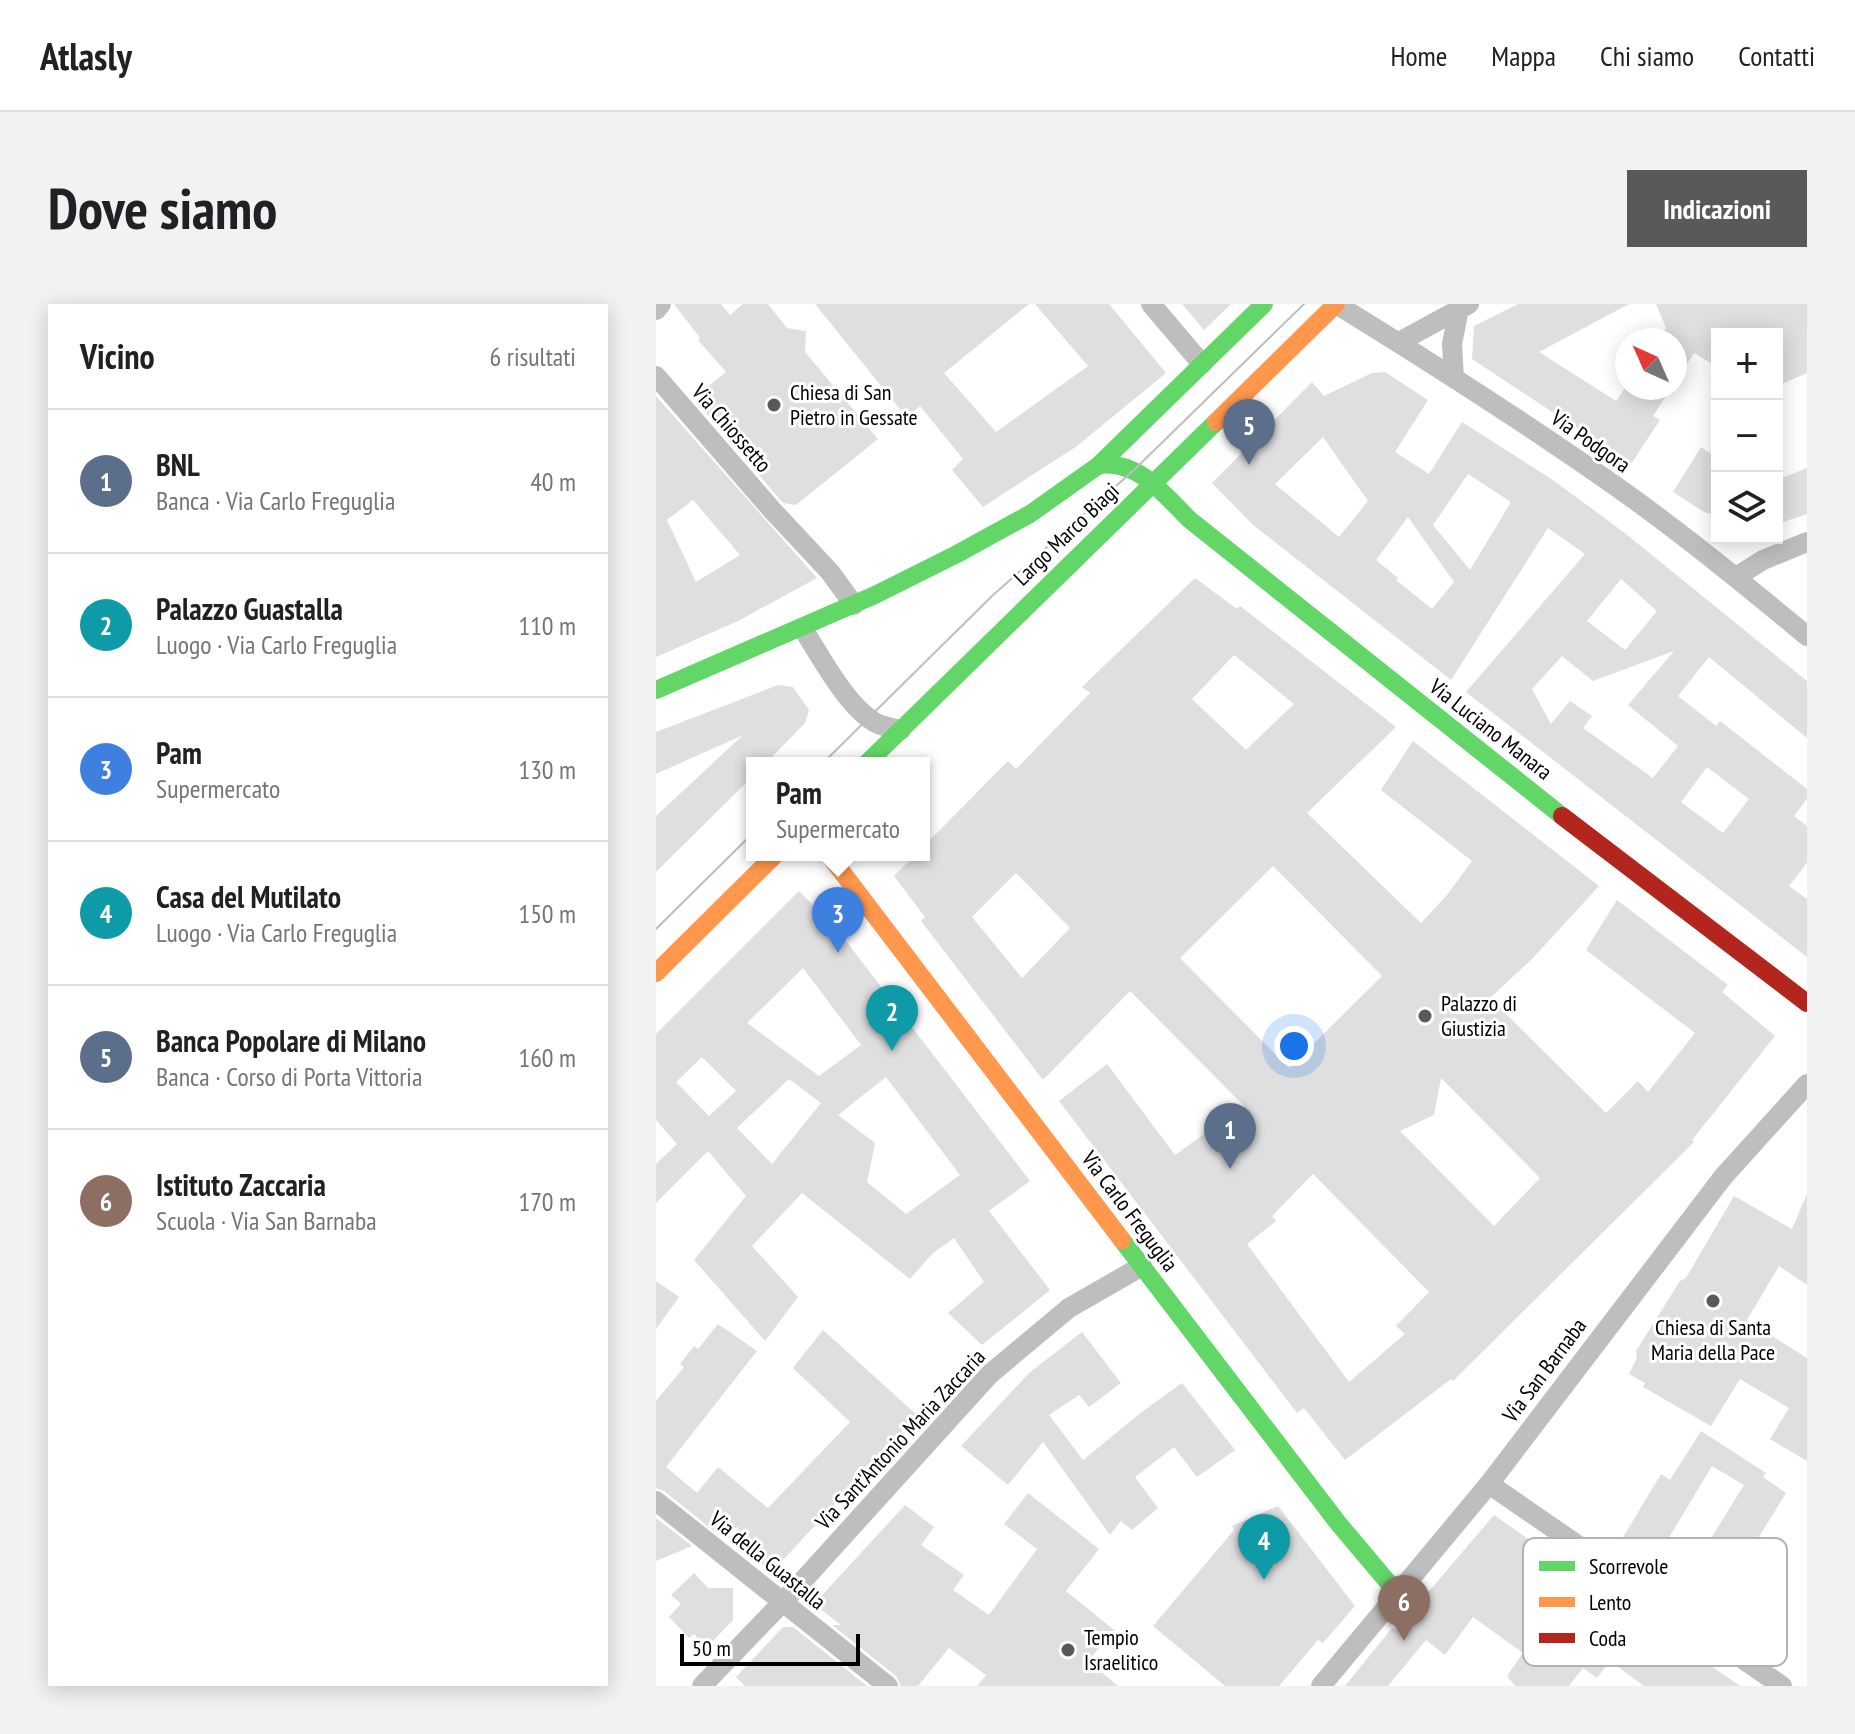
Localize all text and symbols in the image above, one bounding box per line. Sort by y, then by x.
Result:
text: Atlasly [40,31,132,80]
text: Home [1390,37,1447,74]
text: Mappa [1491,37,1556,74]
text: Chi siamo [1600,37,1694,74]
text: Contatti [1738,37,1815,74]
button: Indicazioni [1627,170,1807,247]
text: Dove siamo [48,172,277,244]
north arrow [1615,328,1687,400]
map controls [1711,328,1783,544]
button: + [1711,328,1783,400]
text: Vicino [80,334,155,378]
text: 6 risultati [490,340,576,373]
street label: Via Chiossetto [685,377,778,478]
place label: Chiesa di San Pietro in Gessate [790,378,918,431]
marker: Chiesa di San Pietro in Gessate [765,396,783,414]
pin: 5 [1223,399,1275,465]
button: − [1711,400,1783,472]
street label: Via Podgora [1545,403,1636,478]
text: BNL [156,445,200,484]
text: 1 [100,465,112,498]
text: 40 m [530,465,576,498]
button: layers [1711,472,1783,544]
street label: Largo Marco Biagi [1007,477,1125,591]
text: Banca · Via Carlo Freguglia [156,484,395,517]
text: Palazzo Guastalla [156,589,343,628]
text: 2 [100,609,112,642]
text: 110 m [518,609,576,642]
text: Luogo · Via Carlo Freguglia [156,628,397,661]
street label: Via Luciano Manara [1423,672,1558,786]
text: Pam [156,733,202,772]
text: 3 [100,753,112,786]
text: 130 m [518,753,576,786]
popup [746,757,930,861]
text: Supermercato [156,772,280,805]
text: Pam [776,773,822,812]
text: Supermercato [776,812,900,845]
text: Casa del Mutilato [156,877,341,916]
pin: 3 [812,887,864,953]
text: 4 [100,897,112,930]
text: 150 m [518,897,576,930]
text: Luogo · Via Carlo Freguglia [156,916,397,949]
pin: 2 [866,985,918,1051]
place label: Palazzo di Giustizia [1441,989,1517,1042]
marker: Palazzo di Giustizia [1416,1007,1434,1025]
text: Banca Popolare di Milano [156,1021,426,1060]
your location [1274,1026,1314,1066]
text: 5 [100,1041,112,1074]
text: 160 m [518,1041,576,1074]
text: Banca · Corso di Porta Vittoria [156,1060,422,1093]
pin: 1 [1204,1103,1256,1169]
street label: Via Carlo Freguglia [1075,1144,1184,1277]
text: Istituto Zaccaria [156,1165,326,1204]
text: 6 [100,1185,112,1218]
text: 170 m [518,1185,576,1218]
text: Scuola · Via San Barnaba [156,1204,377,1237]
marker: Chiesa di Santa Maria della Pace [1704,1292,1722,1310]
street label: Via San Barnaba [1495,1312,1592,1428]
place label: Chiesa di Santa Maria della Pace [1651,1313,1775,1366]
street label: Via Sant'Antonio Maria Zaccaria [808,1343,991,1536]
street label: Via della Guastalla [704,1504,832,1615]
pin: 4 [1238,1514,1290,1580]
legend [1523,1538,1787,1666]
text: Scorrevole [1589,1552,1668,1580]
pin: 6 [1378,1575,1430,1641]
text: Lento [1589,1588,1631,1616]
place label: Tempio Israelitico [1084,1623,1158,1676]
text: Coda [1589,1624,1626,1652]
scale bar [680,1630,860,1666]
text: 50 m [692,1634,731,1662]
marker: Tempio Israelitico [1059,1641,1077,1659]

